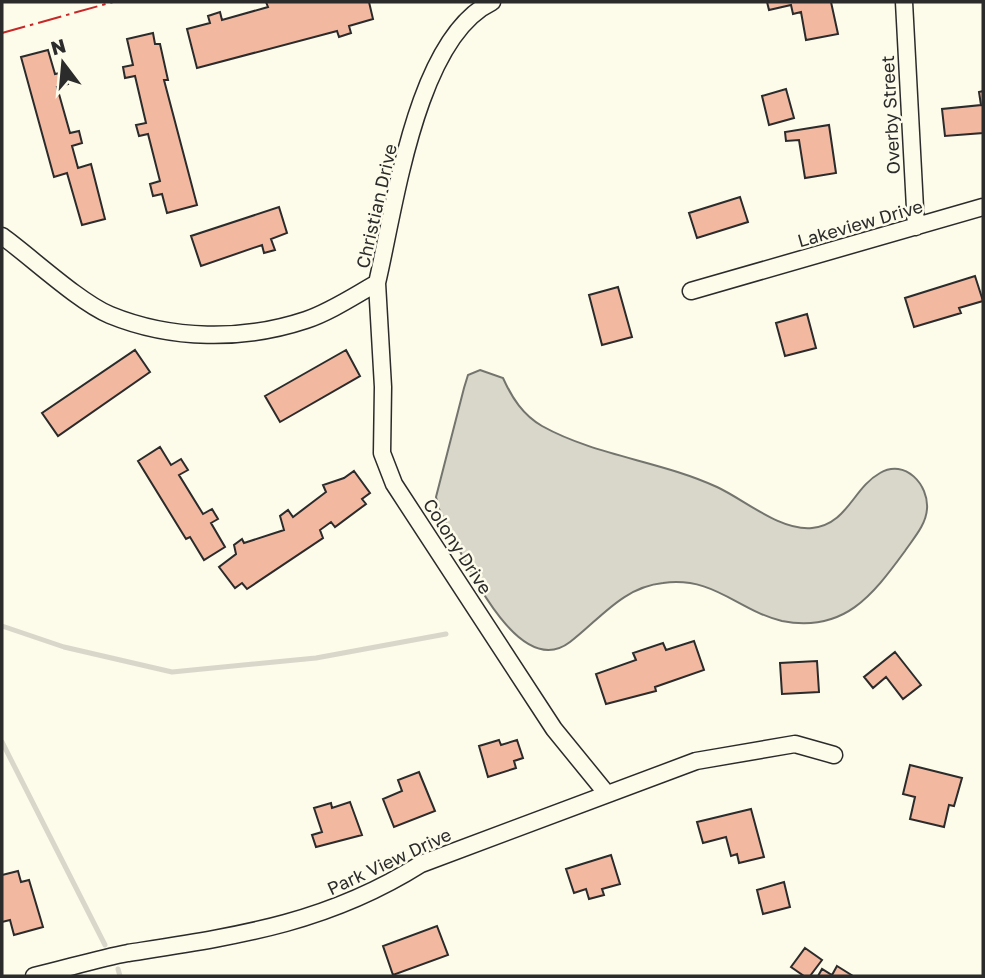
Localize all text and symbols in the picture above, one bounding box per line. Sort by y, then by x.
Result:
north arrow [28,28,98,98]
text: N [48,33,68,59]
street label: Overby Street [876,55,904,175]
street label: Christian Drive [351,142,401,270]
street label: Lakeview Drive [795,195,925,251]
street label: Colony Drive [419,494,497,598]
street label: Park View Drive [323,823,455,899]

